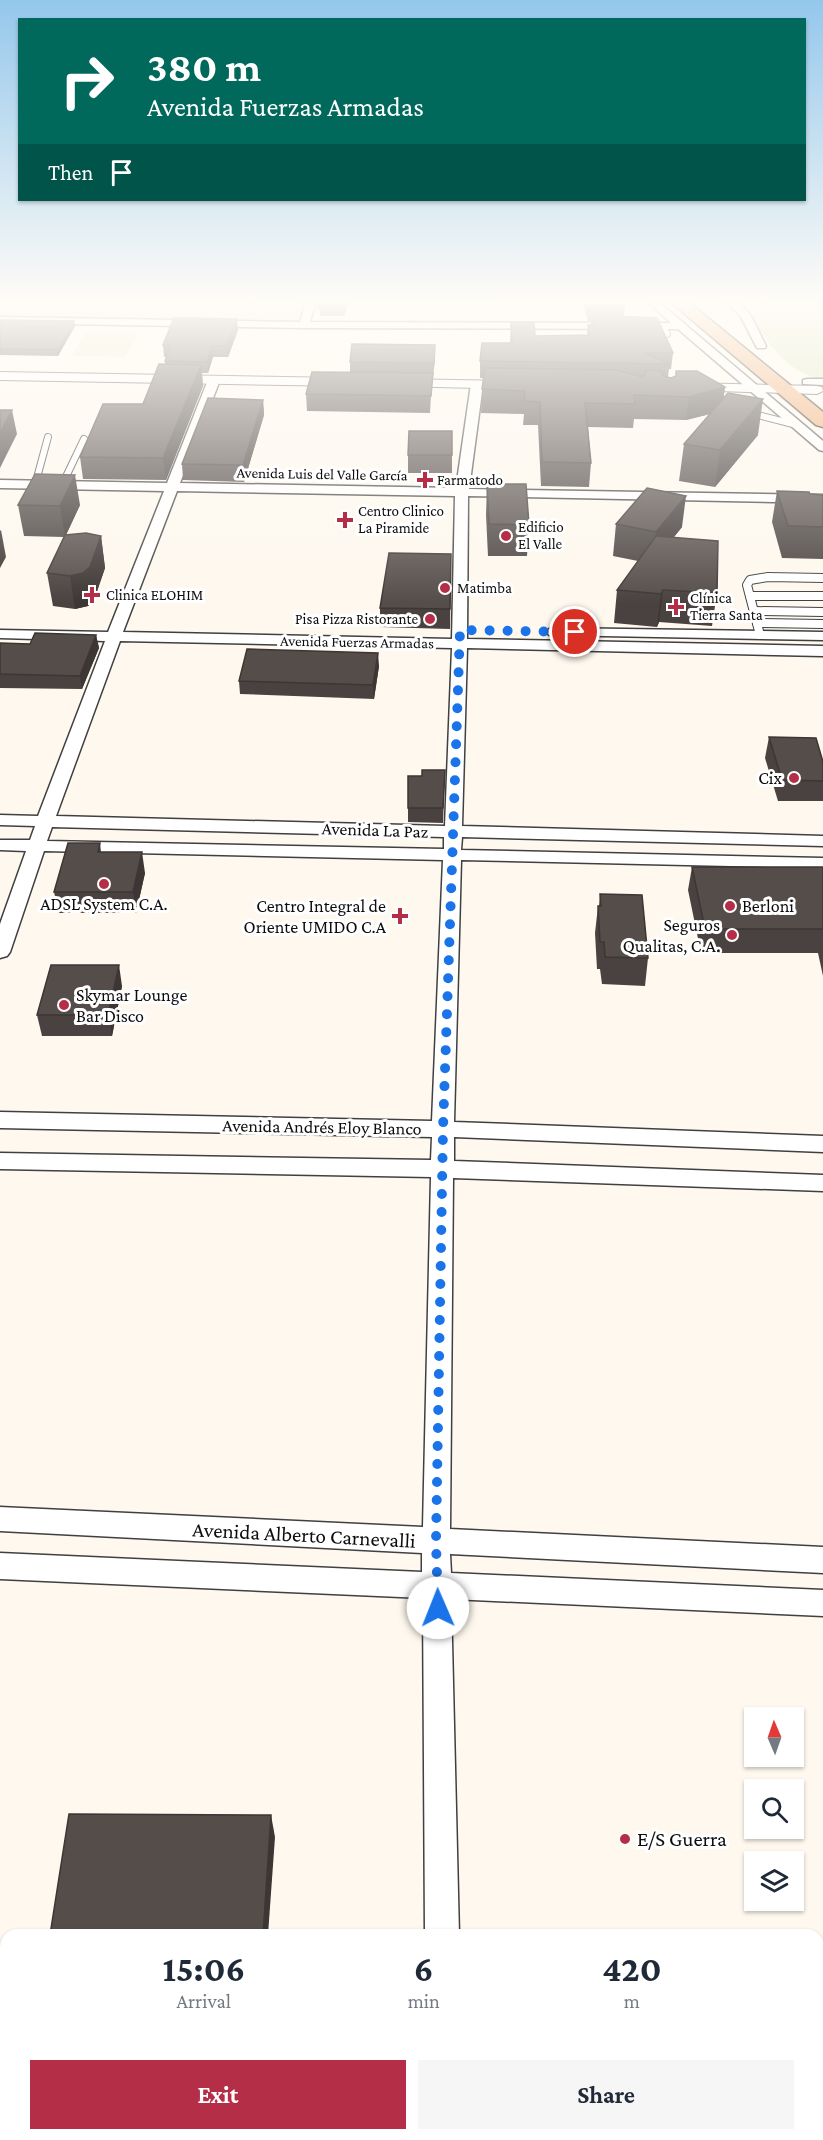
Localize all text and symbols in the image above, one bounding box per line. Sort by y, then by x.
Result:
icon: right [48,42,126,120]
text: 380 m [147,43,261,90]
text: Avenida Fuerzas Armadas [147,92,424,122]
icon: arrive [105,156,138,189]
text: Then [48,160,93,185]
street label: Avenida Luis del Valle García [236,465,408,483]
place label: Farmatodo [437,472,503,488]
marker: Farmatodo [418,473,432,487]
place label: Centro Clinico La Piramide [358,503,444,536]
marker: Centro Clinico La Piramide [336,511,354,529]
place label: Edificio El Valle [518,519,564,552]
marker: Edificio El Valle [499,529,513,543]
place label: Matimba [457,580,512,596]
marker: Matimba [438,581,452,595]
marker: Clinica ELOHIM [83,586,101,604]
place label: Clinica ELOHIM [106,587,203,603]
place label: Clínica Tierra Santa [690,590,763,623]
marker: Clínica Tierra Santa [667,598,685,616]
pin [549,606,600,657]
place label: Pisa Pizza Ristorante [295,611,418,627]
marker: Pisa Pizza Ristorante [423,612,437,626]
icon: arrive [558,615,591,648]
street label: Avenida Fuerzas Armadas [280,633,434,651]
place label: Cix [758,768,783,788]
marker: Cix [787,771,801,785]
street label: Avenida La Paz [321,818,429,842]
marker: ADSL System C.A. [97,877,111,891]
place label: ADSL System C.A. [40,894,168,914]
place label: Centro Integral de Oriente UMIDO C.A [244,896,387,937]
place label: Berloni [742,896,794,916]
marker: Berloni [723,899,737,913]
marker: Centro Integral de Oriente UMIDO C.A [391,907,409,925]
place label: Seguros Qualitas, C.A. [623,915,720,956]
marker: Seguros Qualitas, C.A. [725,928,739,942]
place label: Skymar Lounge Bar Disco [76,985,187,1026]
marker: Skymar Lounge Bar Disco [57,998,71,1012]
street label: Avenida Andrés Eloy Blanco [222,1115,422,1139]
street label: Avenida Alberto Carnevalli [192,1517,417,1553]
position arrow [406,1576,470,1640]
north arrow [744,1707,804,1767]
map controls [744,1707,804,1911]
button: search [744,1779,804,1839]
place label: E/S Guerra [637,1827,727,1851]
marker: E/S Guerra [618,1832,632,1846]
button: layers [744,1851,804,1911]
text: 15:06 [163,1949,245,1989]
text: 6 [414,1949,434,1989]
text: 420 [602,1949,662,1989]
text: Arrival [177,1990,231,2012]
text: min [408,1990,440,2012]
text: m [624,1990,640,2012]
button: Exit [30,2060,406,2129]
button: Share [418,2060,794,2129]

